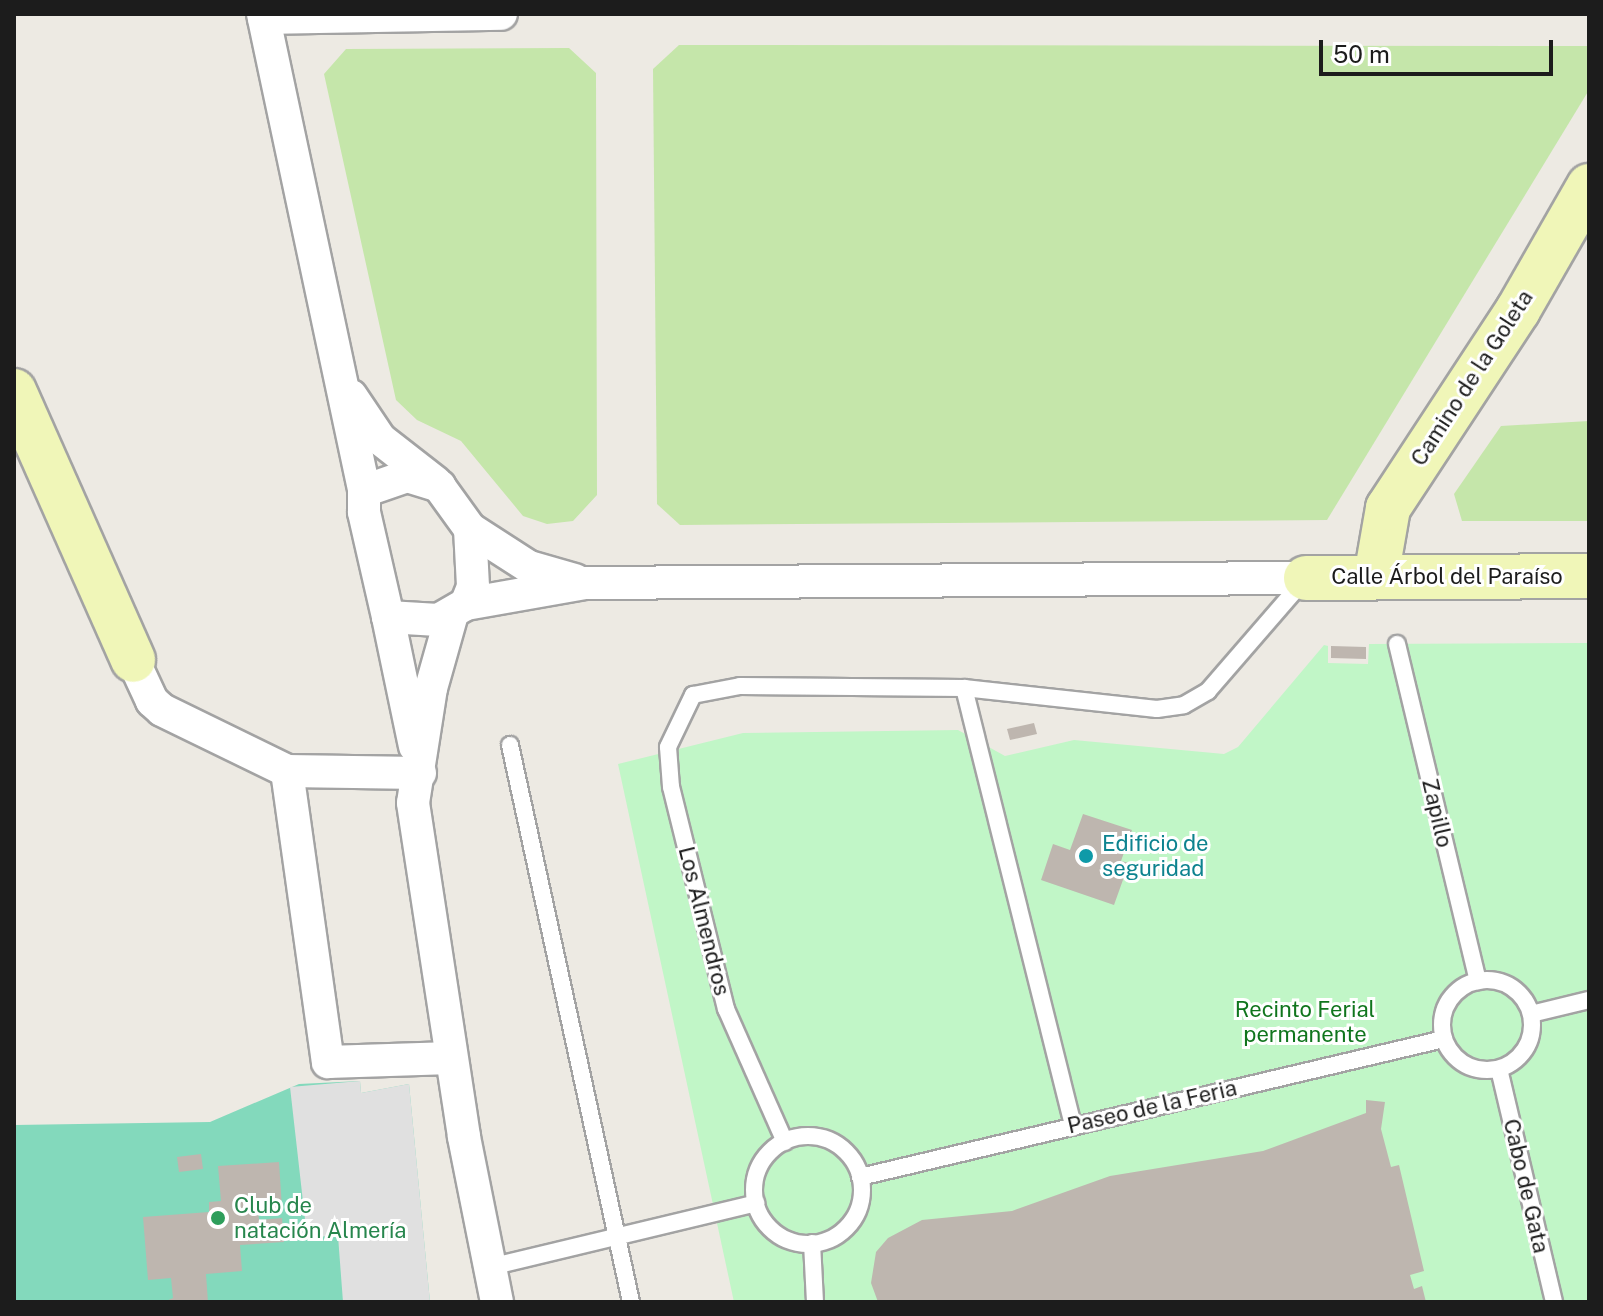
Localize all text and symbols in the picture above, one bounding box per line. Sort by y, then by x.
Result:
scale bar [1323,24,1557,74]
text: 50 m [1333,40,1390,68]
street label: Camino de la Goleta [1405,285,1539,471]
street label: Calle Árbol del Paraíso [1331,564,1563,590]
street label: Zapillo [1416,776,1458,850]
place label: Edificio de seguridad [1102,830,1209,882]
street label: Los Almendros [673,844,735,998]
marker: Edificio de seguridad [1077,847,1095,865]
park label: Recinto Ferial permanente [1235,996,1375,1048]
street label: Paseo de la Feria [1064,1075,1240,1139]
street label: Cabo de Gata [1498,1116,1554,1256]
place label: Club de natación Almería [234,1192,406,1244]
marker: Club de natación Almería [209,1209,227,1227]

